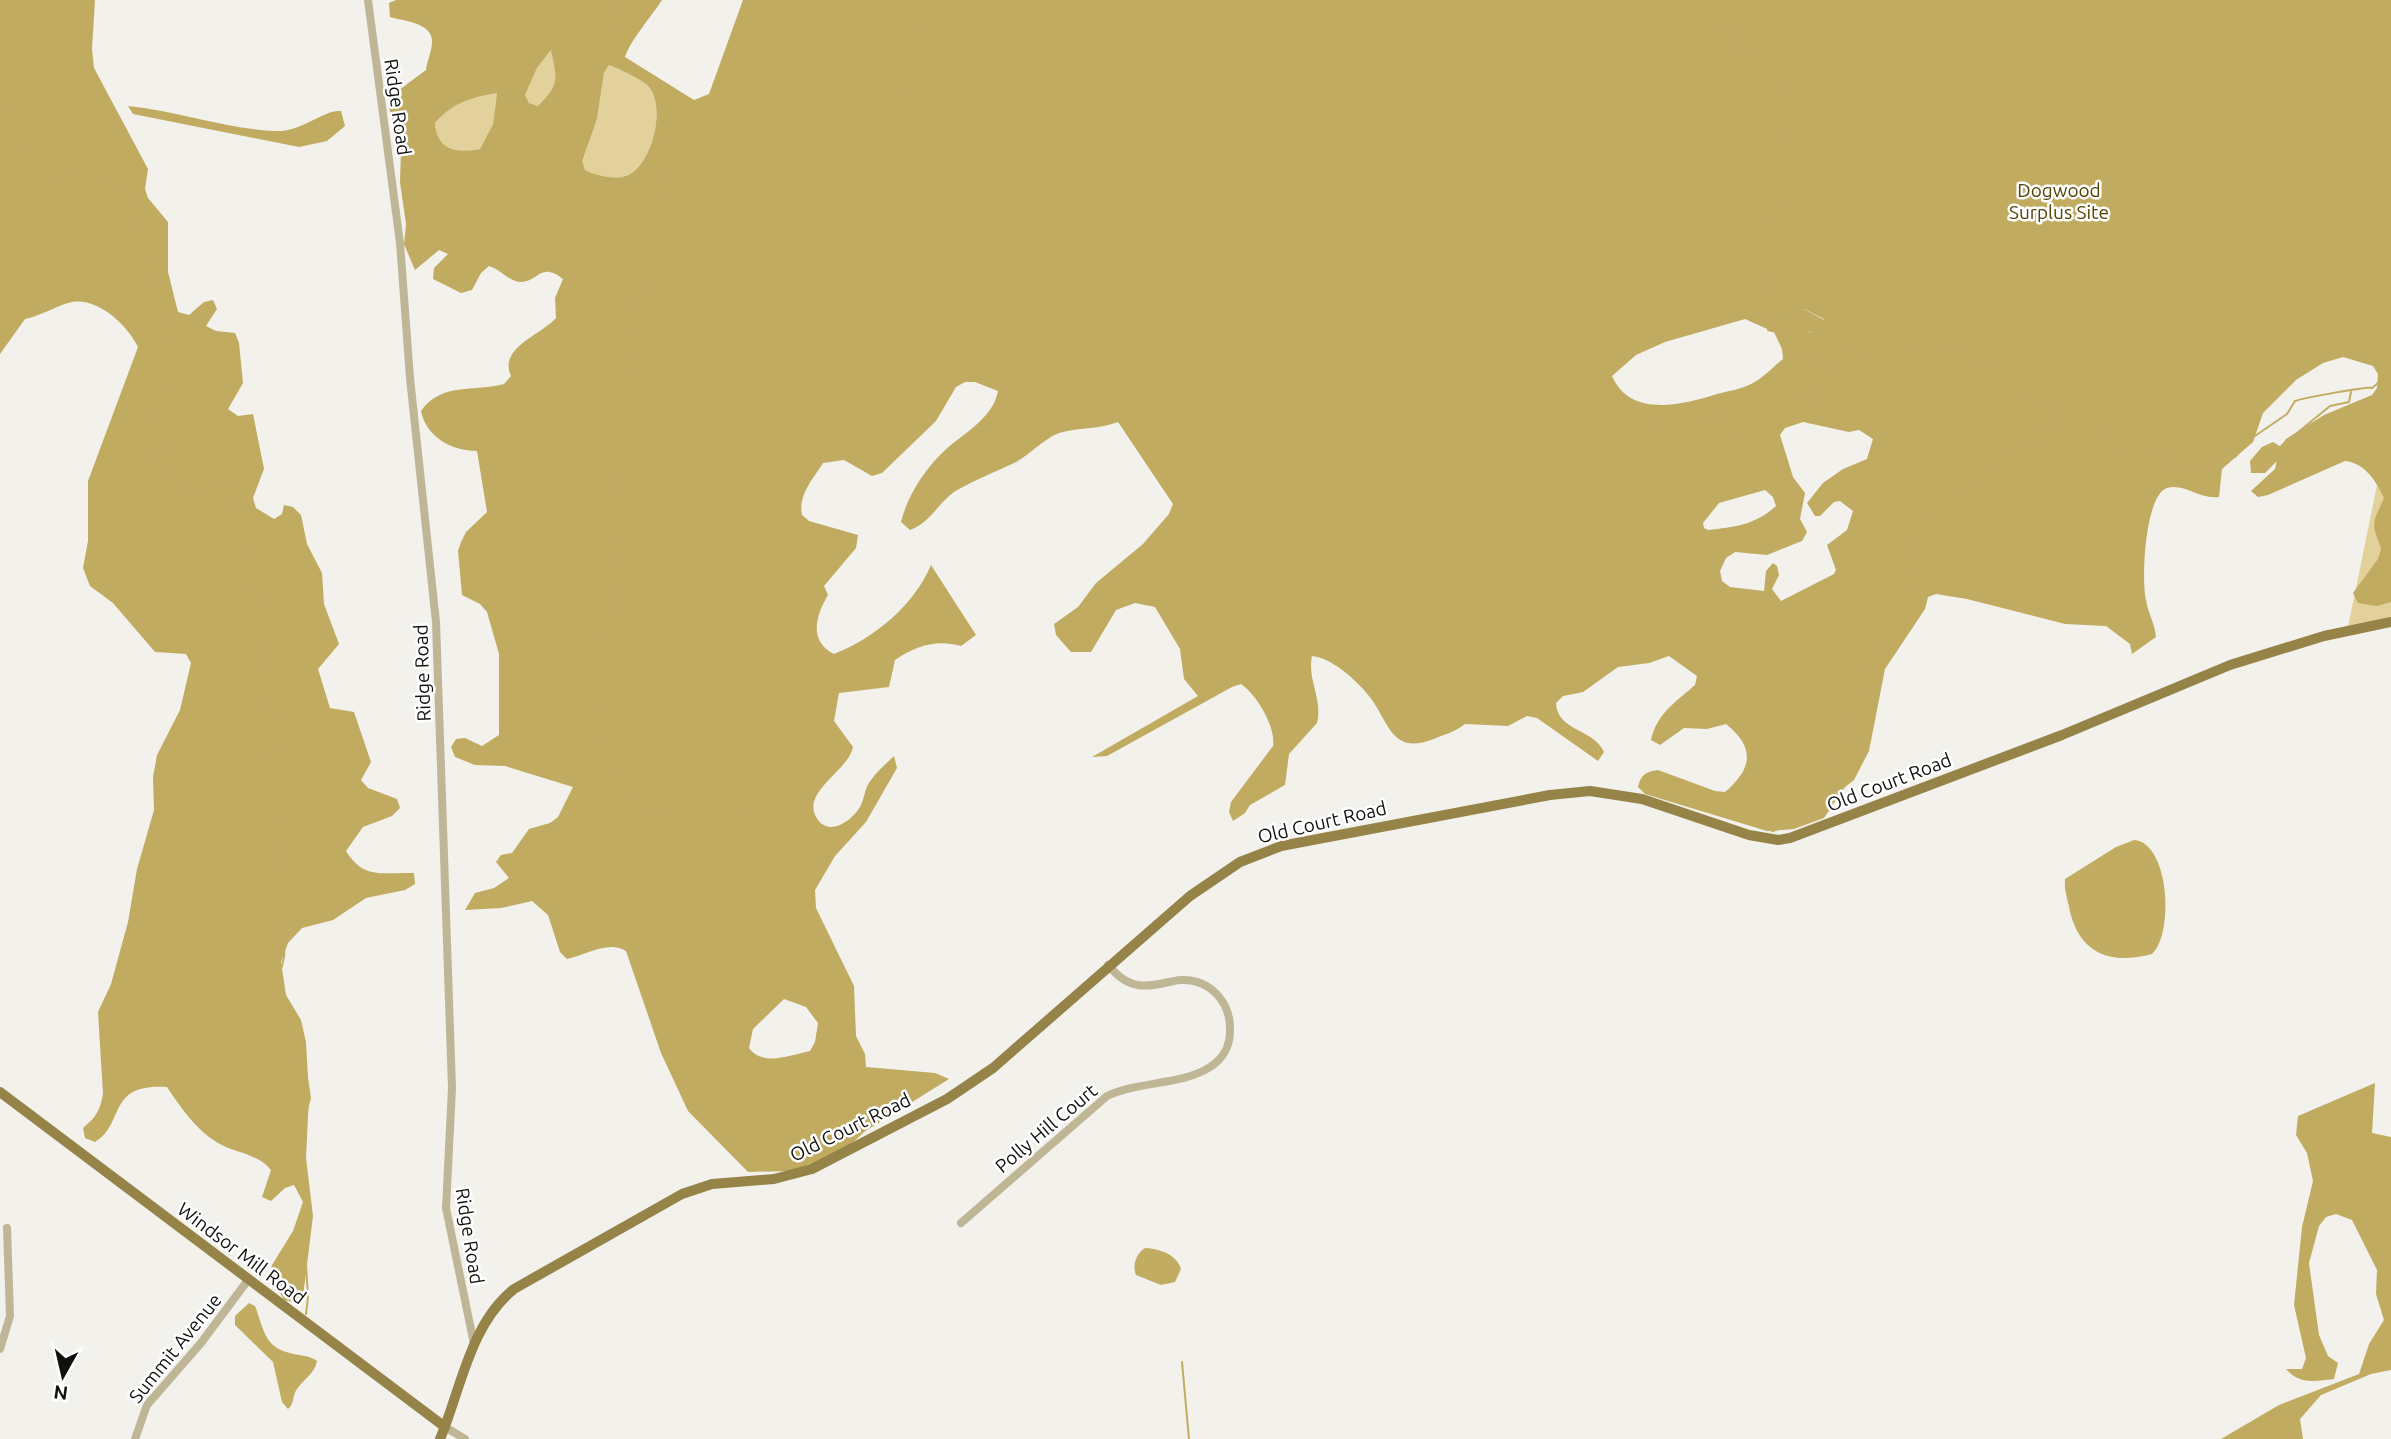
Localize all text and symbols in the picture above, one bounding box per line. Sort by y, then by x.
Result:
street label: Ridge Road [380,57,416,157]
park label: Dogwood Surplus Site [2009,179,2109,223]
street label: Ridge Road [409,624,435,722]
street label: Old Court Road [1824,748,1954,816]
street label: Old Court Road [1255,796,1389,848]
street label: Polly Hill Court [991,1079,1102,1177]
street label: Old Court Road [786,1088,914,1166]
street label: Ridge Road [452,1186,488,1286]
street label: Windsor Mill Road [174,1198,310,1308]
street label: Summit Avenue [124,1289,226,1407]
north arrow [28,1341,98,1411]
text: N [52,1381,69,1405]

